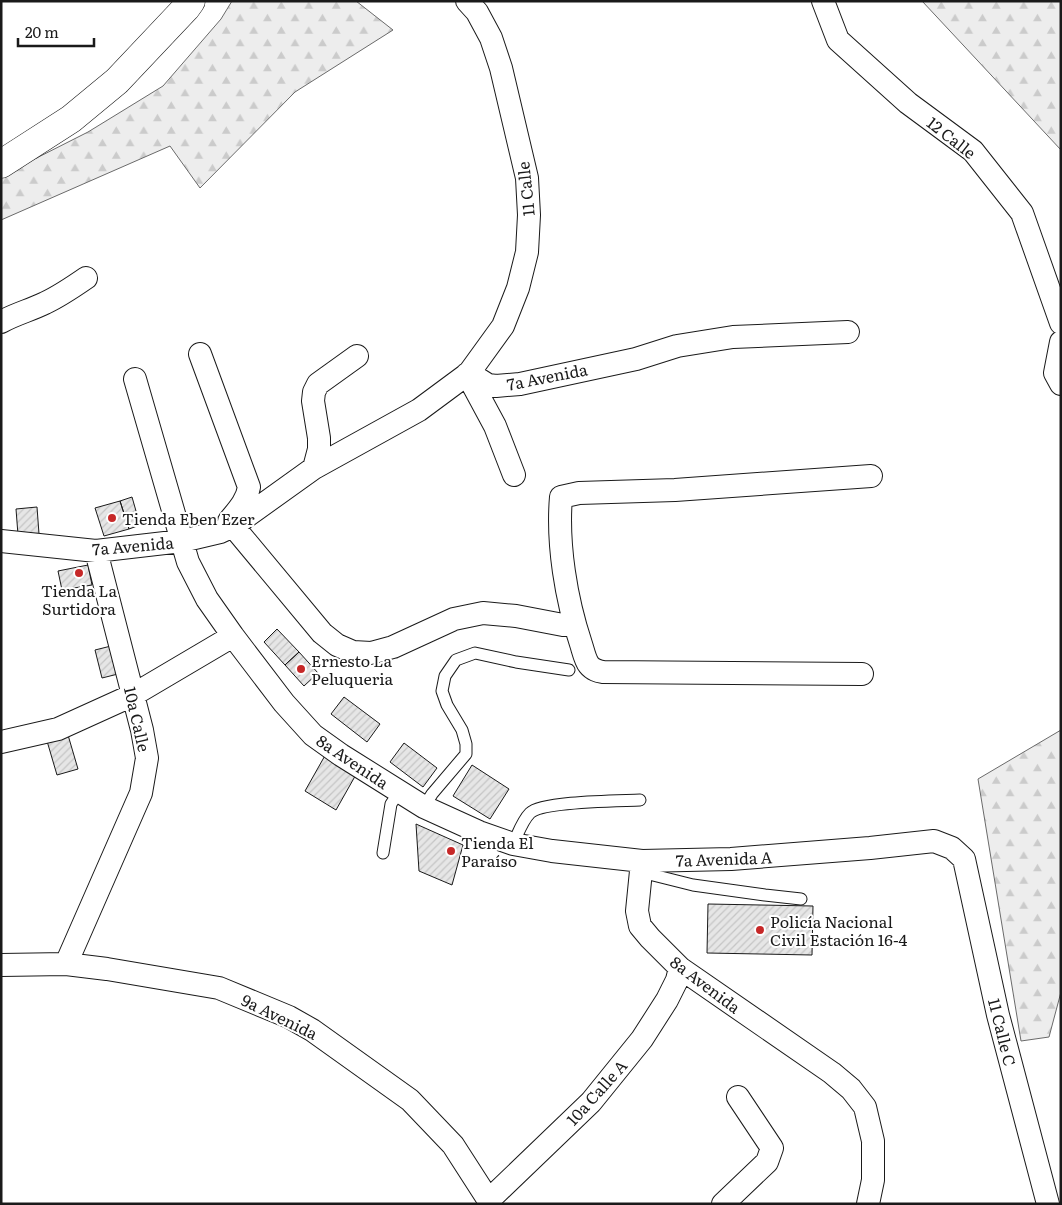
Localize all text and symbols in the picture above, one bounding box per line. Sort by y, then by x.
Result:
scale bar [18,15,94,47]
text: 20 m [25,20,59,43]
street label: 12 Calle [922,110,982,164]
street label: 11 Calle [510,161,540,217]
street label: 7a Avenida [505,356,590,396]
place label: Tienda Eben Ezer [122,506,255,530]
marker: Tienda Eben Ezer [106,512,118,524]
street label: 7a Avenida [91,529,175,561]
marker: Tienda La Surtidora [73,567,85,579]
place label: Tienda La Surtidora [41,578,117,620]
place label: Ernesto La Peluqueria [311,648,394,690]
marker: Ernesto La Peluqueria [295,663,307,675]
street label: 10a Calle [119,684,157,754]
street label: 8a Avenida [312,728,394,794]
place label: Tienda El Paraíso [461,830,534,872]
street label: 7a Avenida A [675,844,773,872]
marker: Tienda El Paraíso [445,845,457,857]
place label: Policía Nacional Civil Estación 16-4 [770,909,908,951]
marker: Policía Nacional Civil Estación 16-4 [754,924,766,936]
street label: 8a Avenida [666,950,746,1019]
street label: 9a Avenida [238,987,322,1045]
street label: 11 Calle C [983,996,1023,1068]
street label: 10a Calle A [560,1054,632,1130]

